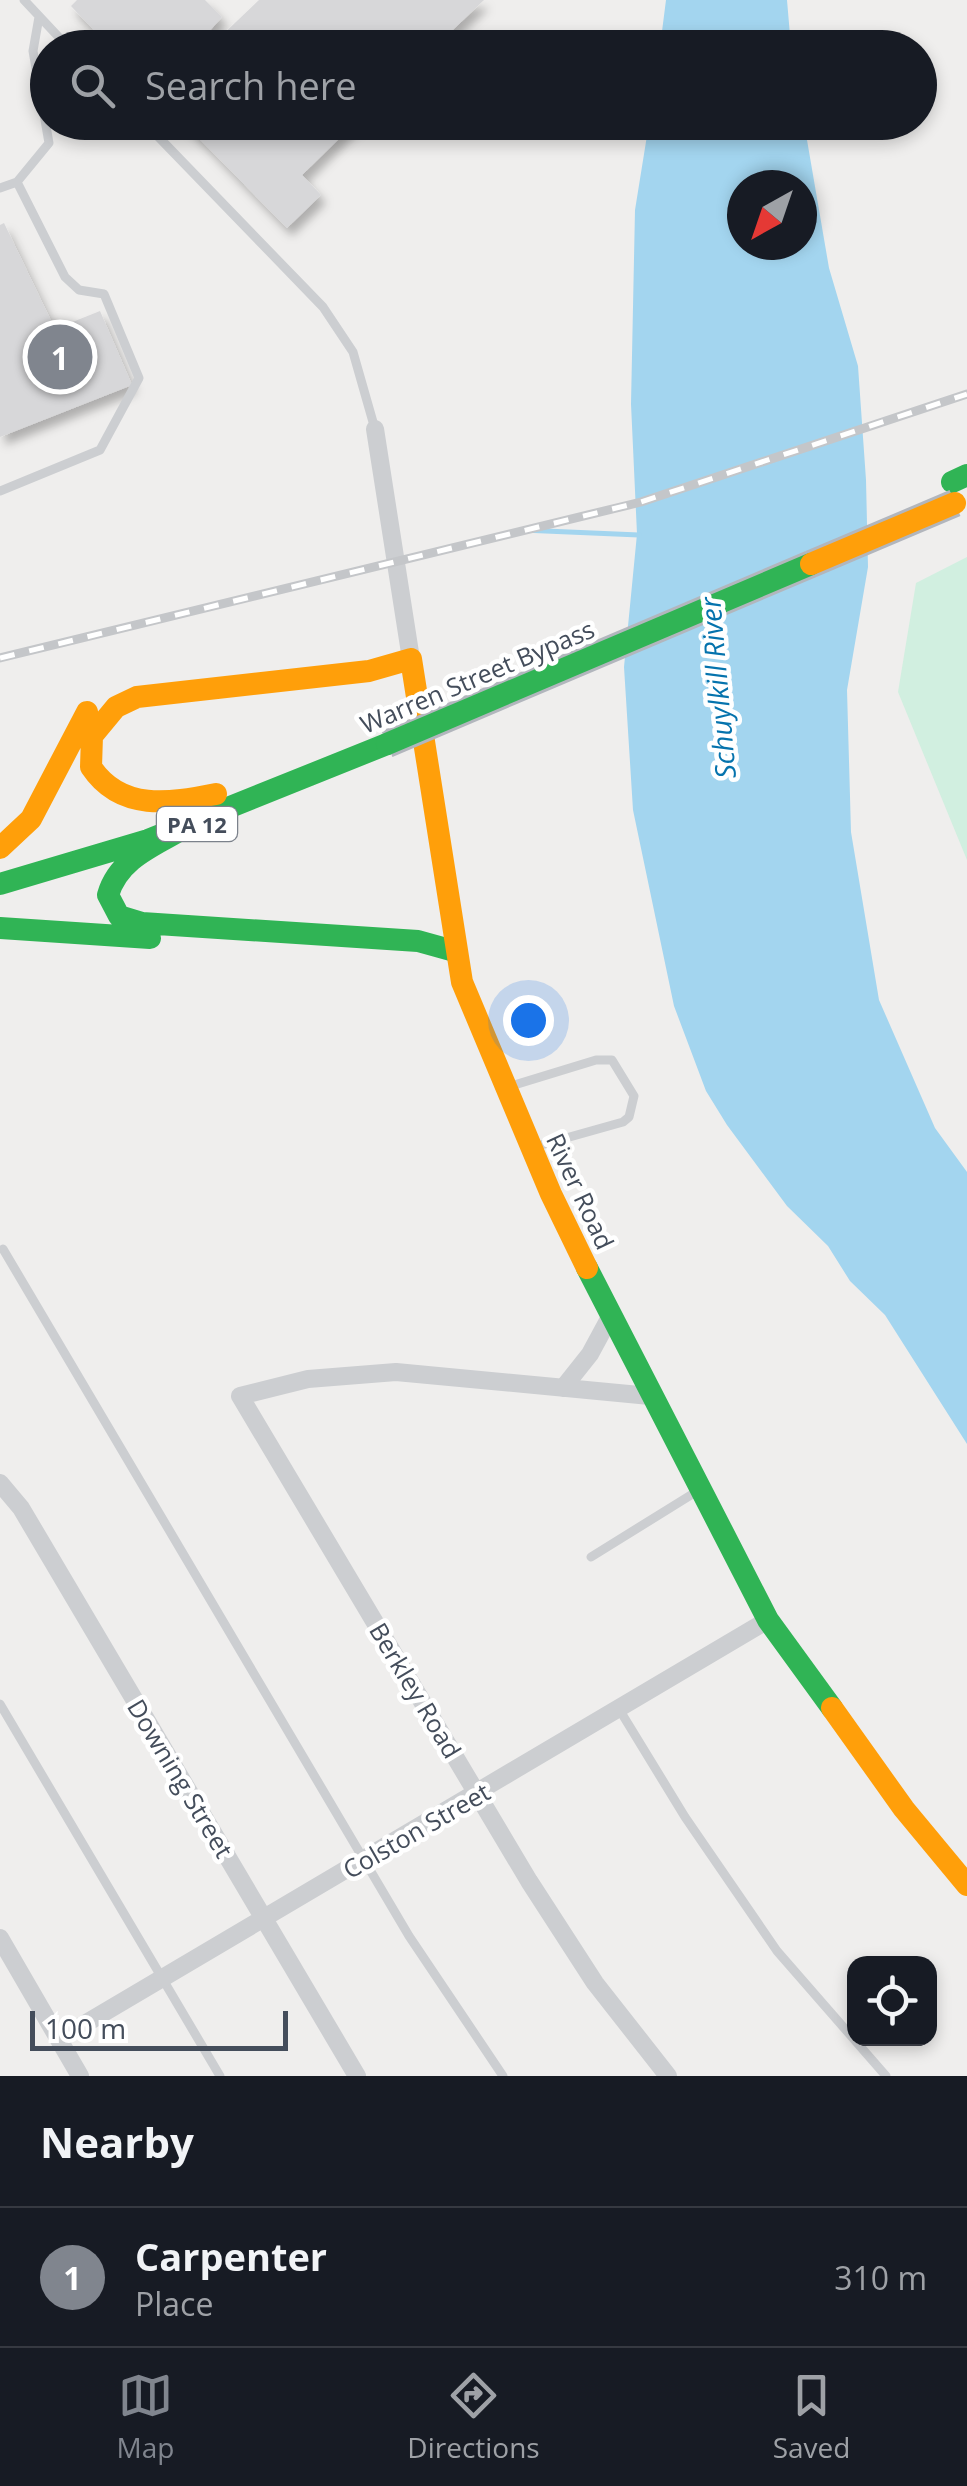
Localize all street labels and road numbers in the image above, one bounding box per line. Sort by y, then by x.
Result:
street label: Warren Street Bypass [355,611,599,741]
road number: PA 12 [157,807,237,841]
street label: River Road [539,1127,623,1255]
street label: Berkley Road [362,1616,470,1764]
street label: Downing Street [120,1692,242,1864]
street label: Colston Street [336,1774,496,1886]

